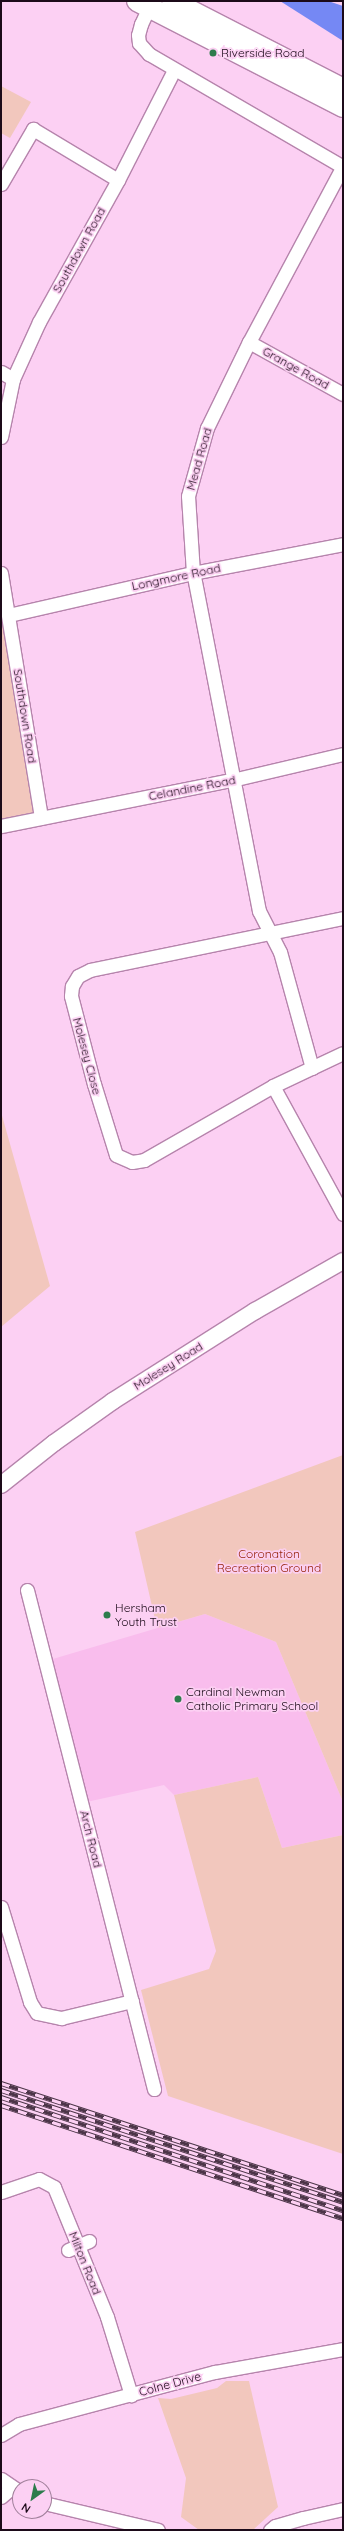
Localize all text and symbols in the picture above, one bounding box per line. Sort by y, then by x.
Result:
place label: Riverside Road [221,46,305,60]
marker: Riverside Road [208,48,218,58]
street label: Southdown Road [50,205,108,295]
street label: Grange Road [260,344,332,392]
street label: Mead Road [183,426,215,492]
street label: Longmore Road [130,561,222,593]
street label: Southdown Road [10,668,40,764]
street label: Celandine Road [147,773,237,803]
street label: Molesey Close [70,1016,104,1096]
street label: Molesey Road [131,1339,205,1393]
park label: Coronation Recreation Ground [217,1547,321,1575]
place label: Hersham Youth Trust [115,1601,177,1629]
marker: Hersham Youth Trust [102,1610,112,1620]
place label: Cardinal Newman Catholic Primary School [186,1685,318,1713]
marker: Cardinal Newman Catholic Primary School [173,1694,183,1704]
street label: Arch Road [77,1809,105,1869]
street label: Milton Road [66,2229,104,2297]
street label: Colne Drive [137,2369,203,2399]
north arrow [12,2479,52,2519]
text: N [19,2500,33,2516]

